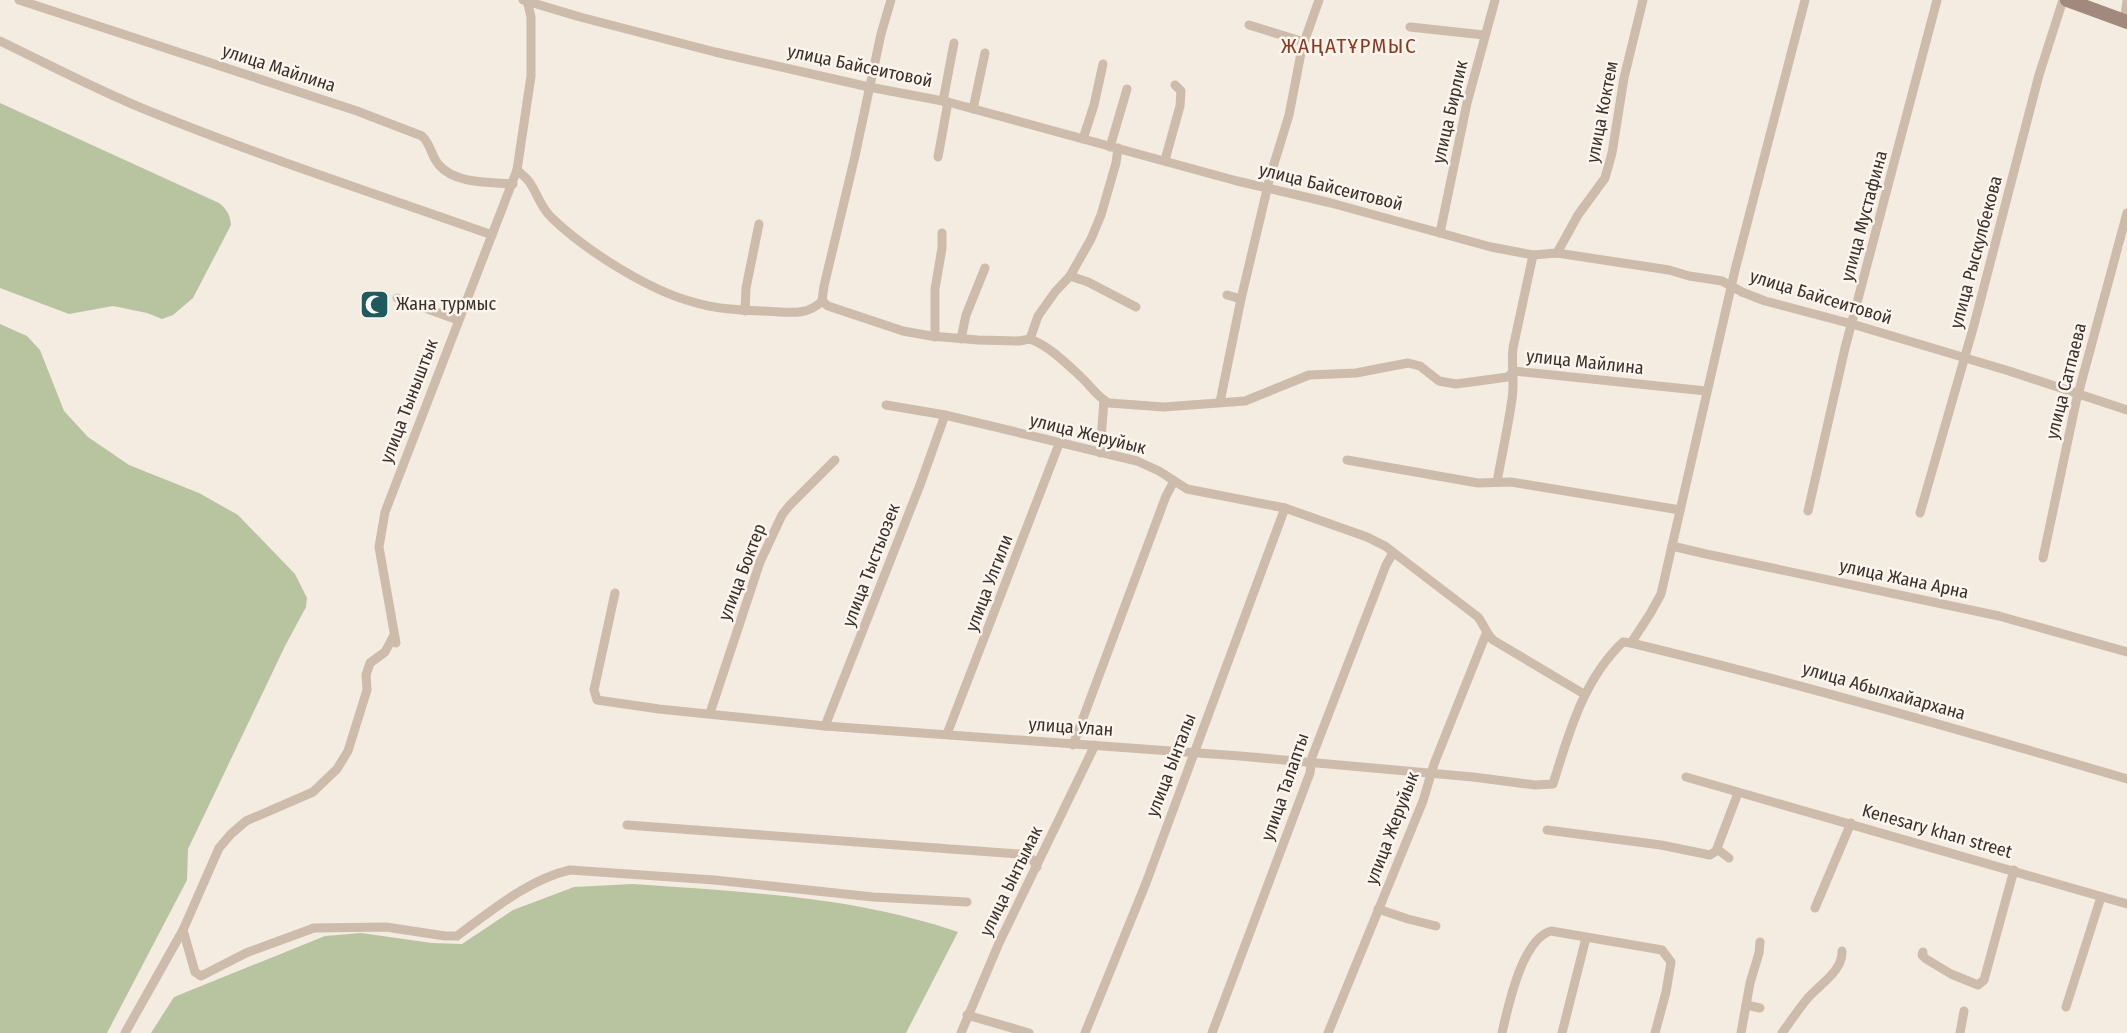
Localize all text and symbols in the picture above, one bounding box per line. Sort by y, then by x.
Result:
district label: ЖАҢАТҰРМЫС [1281,33,1417,59]
street label: улица Майлина [220,39,339,97]
street label: улица Байсеитовой [786,40,934,92]
street label: улица Бирлик [1427,58,1473,166]
street label: улица Коктем [1581,59,1623,165]
street label: улица Мустафина [1836,148,1892,284]
street label: улица Байсеитовой [1257,158,1405,216]
street label: улица Рыскулбекова [1945,173,2007,331]
street label: улица Байсеитовой [1747,265,1895,329]
mosque icon: Жана турмыс [359,288,391,320]
place label: Жана турмыс [396,293,497,315]
street label: улица Сатпаева [2041,320,2091,441]
street label: улица Тыныштык [375,335,443,466]
street label: улица Майлина [1525,345,1645,379]
street label: улица Жеруйык [1028,409,1149,459]
street label: улица Тыстыозек [837,500,905,630]
street label: улица Боктер [713,520,771,624]
street label: улица Улгили [960,531,1018,635]
street label: улица Жана Арна [1837,555,1971,603]
street label: улица Абылхайархана [1800,657,1968,725]
street label: улица Ынталы [1141,710,1201,820]
street label: улица Улан [1028,713,1114,741]
street label: улица Талапты [1256,730,1314,844]
street label: улица Жеруйык [1360,768,1424,887]
street label: Kenesary khan street [1860,799,2015,863]
street label: улица Ынтымак [975,822,1047,940]

